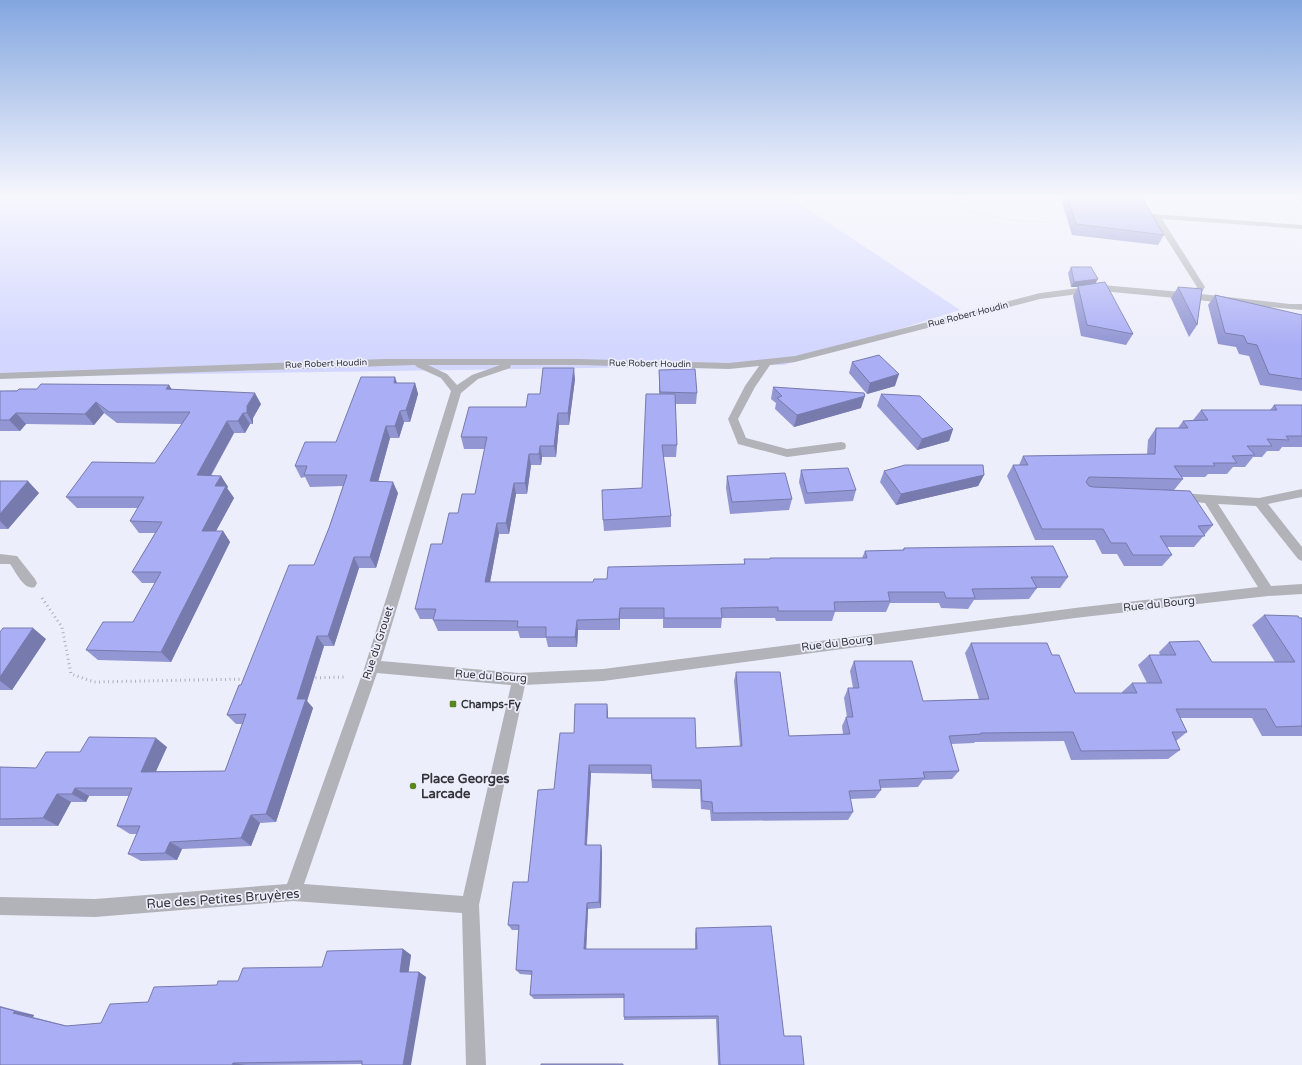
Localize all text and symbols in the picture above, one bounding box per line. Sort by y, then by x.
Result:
street label: Rue Robert Houdin [927,300,1009,330]
street label: Rue Robert Houdin [285,357,367,371]
street label: Rue Robert Houdin [609,358,691,370]
street label: Rue du Bourg [1122,594,1196,614]
street label: Rue du Grouet [360,605,396,681]
street label: Rue du Bourg [800,632,874,654]
street label: Rue du Bourg [455,667,527,685]
place label: Champs-Fy [461,698,521,712]
marker: Champs-Fy [448,699,458,709]
place label: Place Georges Larcade [421,771,510,802]
marker: Place Georges Larcade [408,781,418,791]
street label: Rue des Petites Bruyères [146,886,300,912]

